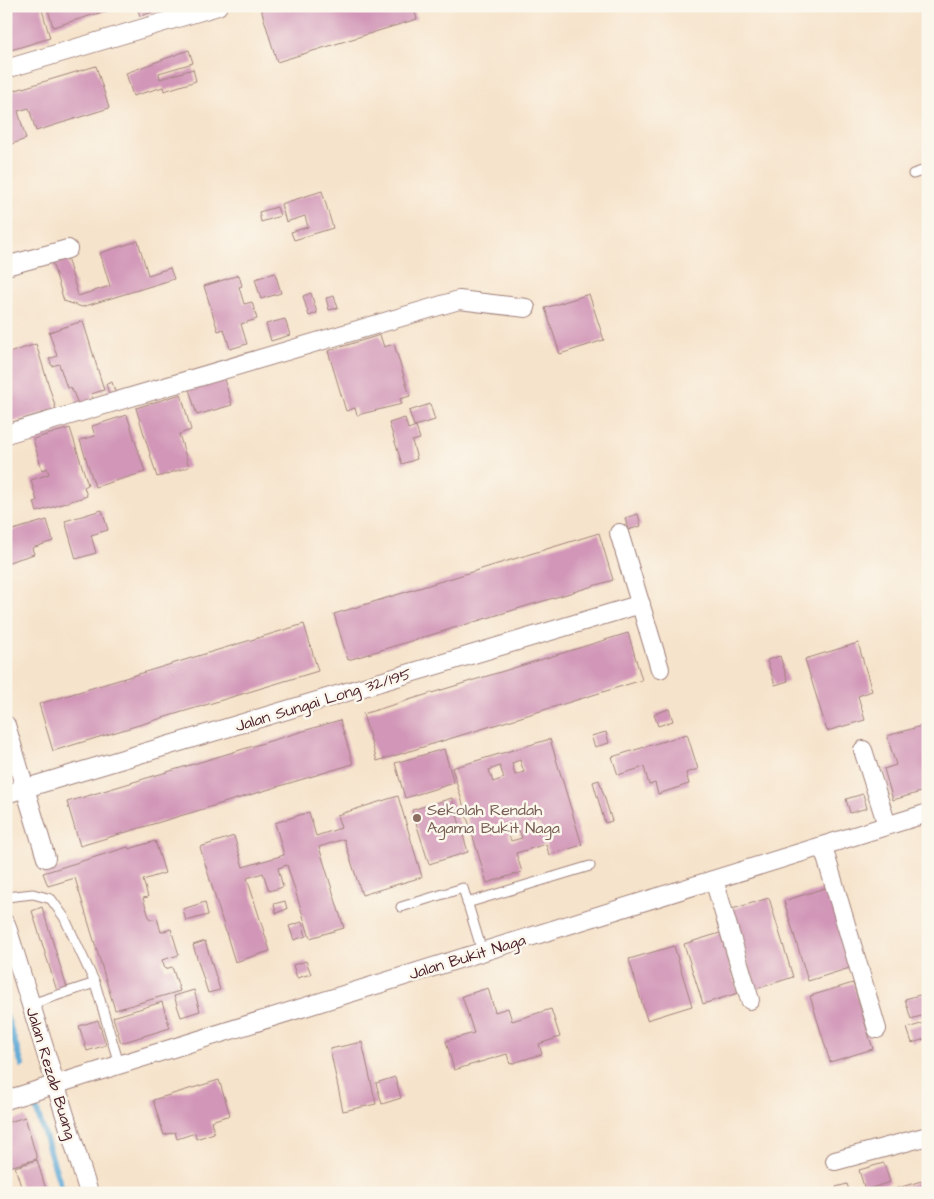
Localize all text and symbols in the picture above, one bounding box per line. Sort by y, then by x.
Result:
street label: Jalan Sungai Long 32/195 [233,662,415,738]
place label: Sekolah Rendah Agama Bukit Naga [427,799,560,840]
marker: Sekolah Rendah Agama Bukit Naga [411,812,423,824]
street label: Jalan Bukit Naga [406,929,529,986]
street label: Jalan Rezab Buang [20,1005,82,1142]

